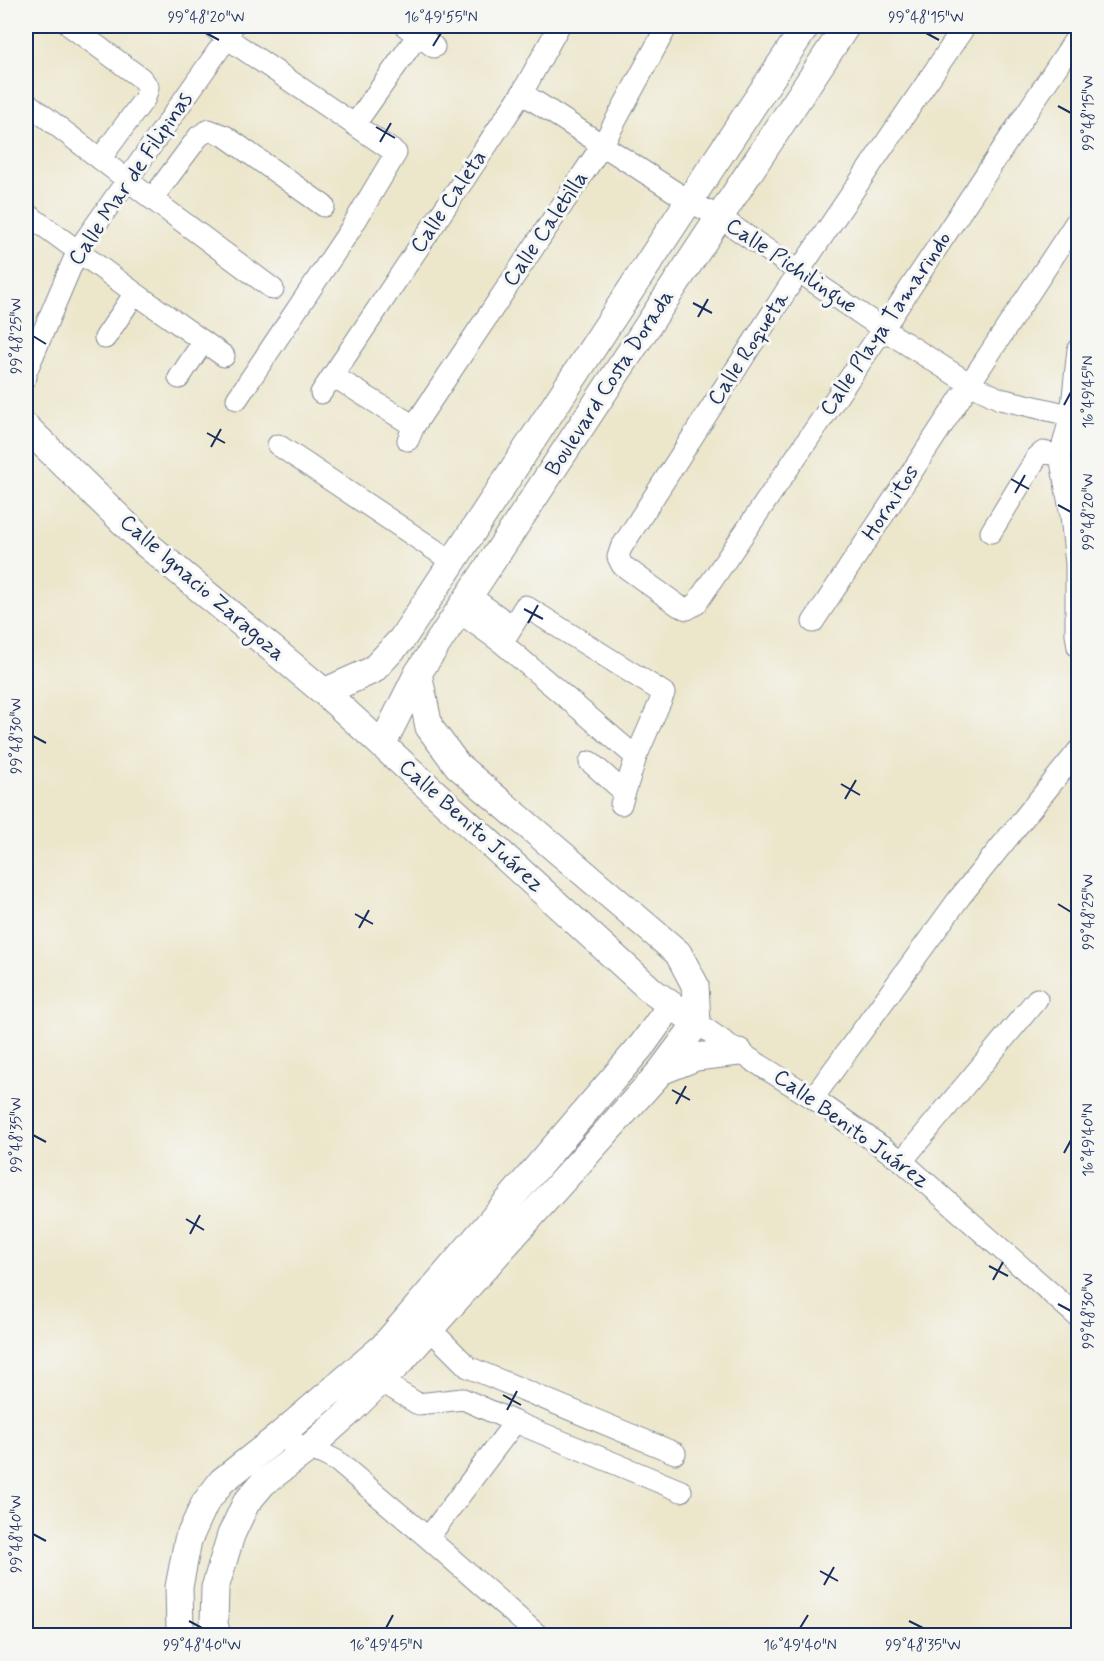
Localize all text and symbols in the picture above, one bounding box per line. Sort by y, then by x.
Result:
text: 99°48'20"W [168,8,244,28]
text: 16°49'55"N [404,8,478,28]
text: 99°48'15"W [888,8,964,28]
text: 99°48'15"W [1079,75,1099,151]
street label: Calle Mar de Filipinas [62,87,200,271]
street label: Calle Caleta [404,145,494,259]
street label: Calle Caletilla [497,166,595,292]
street label: Calle Pichilingue [718,212,862,323]
street label: Calle Playa Tamarindo [814,226,958,422]
street label: Boulevard Costa Dorada [539,285,681,481]
street label: Calle Roqueta [702,286,797,411]
text: 99°48'25"W [7,298,27,374]
text: 16°49'45"N [1079,355,1099,429]
street label: Hornitos [856,460,926,546]
text: 99°48'20"W [1079,474,1099,550]
street label: Calle Ignacio Zaragoza [111,508,291,670]
text: 99°48'30"W [7,698,27,774]
street label: Calle Benito Juárez [393,753,549,899]
text: 99°48'25"W [1079,874,1099,950]
street label: Calle Benito Juárez [768,1063,934,1195]
text: 99°48'35"W [7,1097,27,1173]
text: 16°49'40"N [1079,1103,1099,1177]
text: 99°48'30"W [1079,1273,1099,1349]
text: 99°48'40"W [7,1495,27,1573]
text: 99°48'40"W [163,1636,241,1656]
text: 16°49'45"N [349,1636,423,1656]
text: 16°49'40"N [763,1636,837,1656]
text: 99°48'35"W [885,1636,961,1656]

